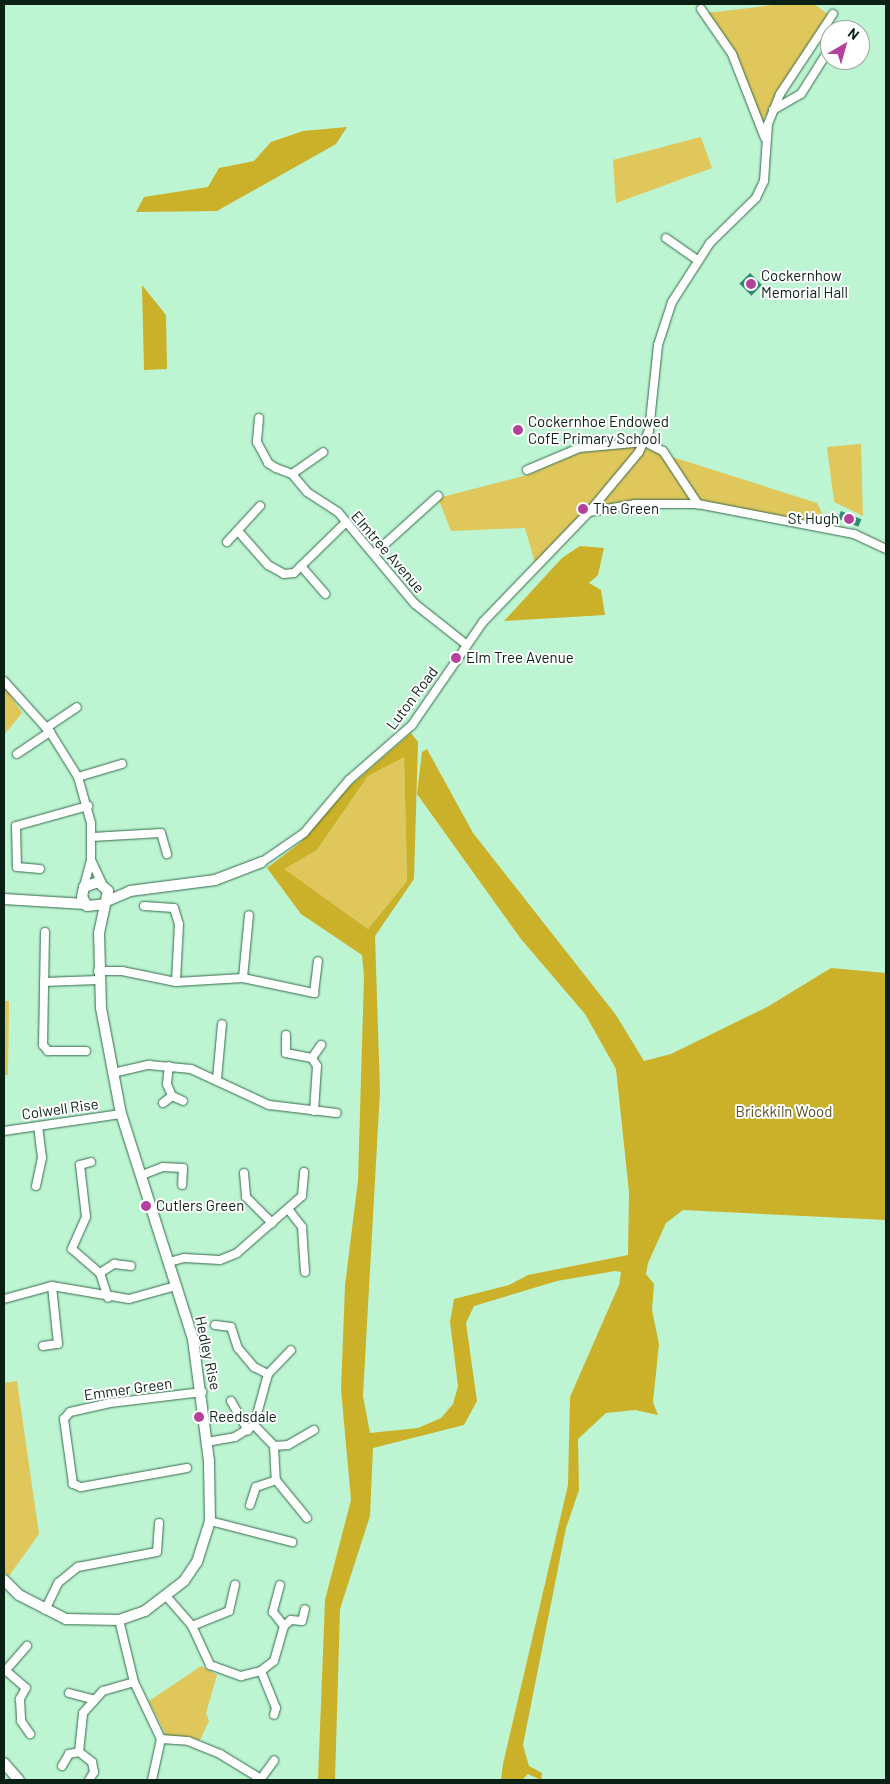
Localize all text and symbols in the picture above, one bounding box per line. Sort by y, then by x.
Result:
north arrow [820,20,870,70]
text: N [845,24,863,43]
place label: Cockernhow Memorial Hall [761,266,848,301]
marker: Cockernhow Memorial Hall [745,278,757,290]
place label: Cockernhoe Endowed CofE Primary School [528,412,669,447]
marker: Cockernhoe Endowed CofE Primary School [512,424,524,436]
place label: The Green [593,500,659,518]
marker: The Green [577,503,589,515]
street label: Elmtree Avenue [348,507,428,597]
place label: St Hugh [788,510,839,528]
marker: St Hugh [843,513,855,525]
place label: Elm Tree Avenue [466,649,574,667]
marker: Elm Tree Avenue [450,652,462,664]
street label: Luton Road [382,663,442,733]
street label: Colwell Rise [20,1095,100,1123]
park label: Brickkiln Wood [736,1103,832,1121]
place label: Cutlers Green [156,1197,244,1215]
marker: Cutlers Green [140,1200,152,1212]
street label: Hedley Rise [191,1314,225,1392]
street label: Emmer Green [83,1374,173,1404]
place label: Reedsdale [209,1408,277,1426]
marker: Reedsdale [193,1411,205,1423]

